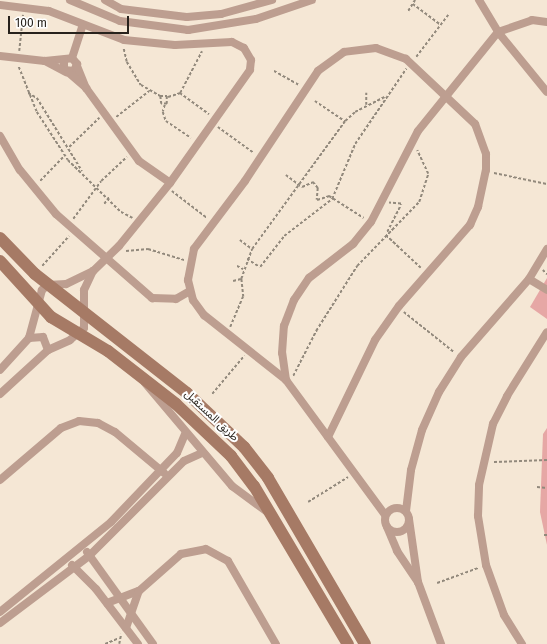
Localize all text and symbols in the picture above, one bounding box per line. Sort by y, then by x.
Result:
scale bar [10,8,131,34]
text: 100 m [15,16,47,30]
street label: طريق المستقبل [181,388,241,444]

